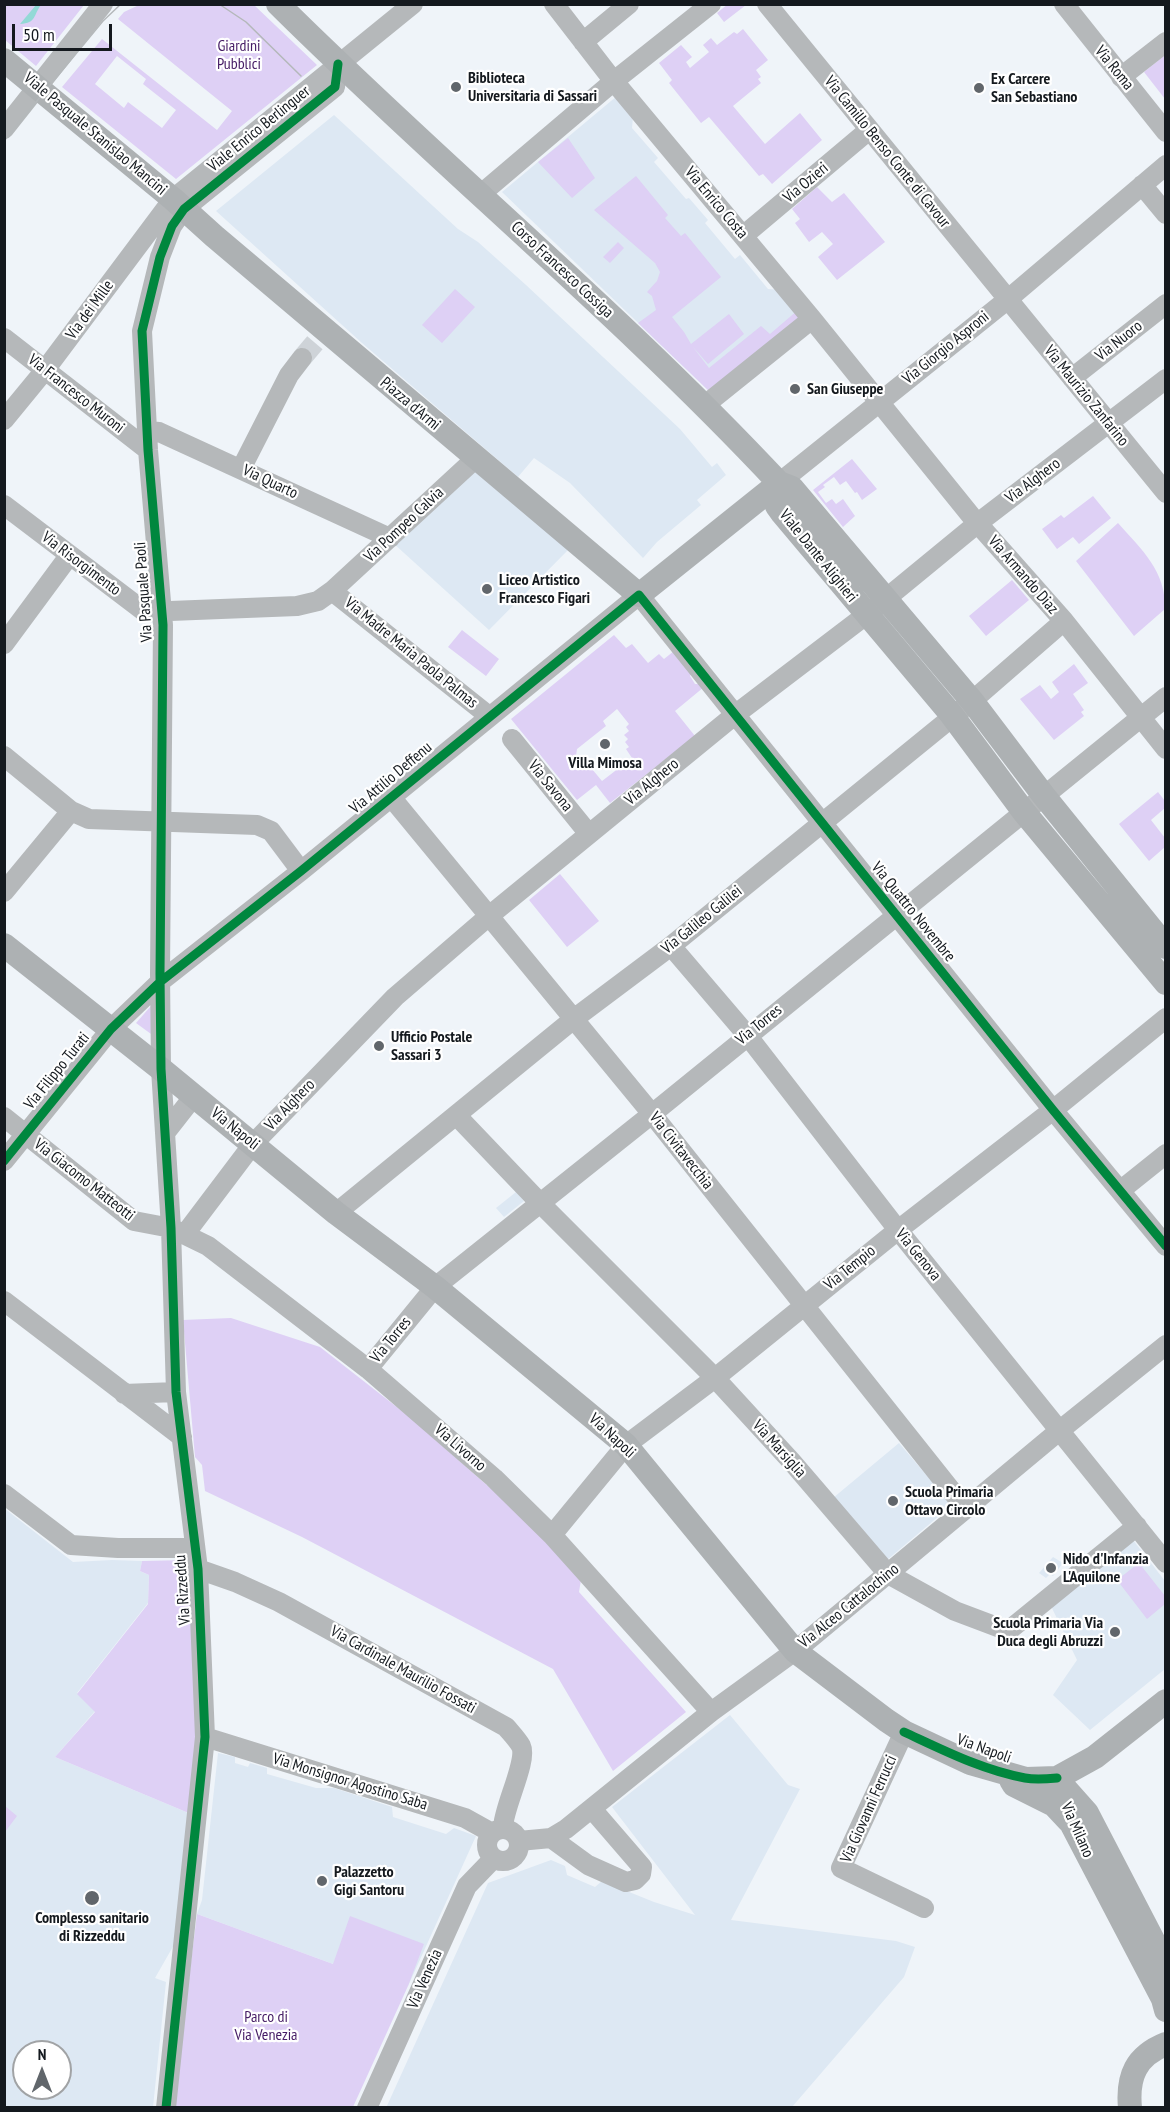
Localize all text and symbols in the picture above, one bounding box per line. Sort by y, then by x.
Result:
scale bar [15,12,116,50]
text: 50 m [23,23,55,46]
park label: Giardini Pubblici [217,36,261,74]
street label: Via Roma [1090,42,1138,94]
place label: Biblioteca Universitaria di Sassari [468,68,597,106]
street label: Viale Pasquale Stanislao Mancini [20,69,170,199]
place label: Ex Carcere San Sebastiano [991,69,1077,107]
street label: Via Camillo Benso Conte di Cavour [820,72,954,232]
marker: Biblioteca Universitaria di Sassari [449,80,463,94]
marker: Ex Carcere San Sebastiano [972,81,986,95]
street label: Viale Enrico Berlinguer [204,82,314,176]
street label: Via Ozieri [780,159,832,207]
street label: Via Enrico Costa [680,163,752,243]
street label: Corso Francesco Cossiga [507,218,617,322]
street label: Via dei Mille [62,277,118,343]
street label: Via Giorgio Asproni [899,307,993,389]
street label: Via Nuoro [1092,317,1146,365]
street label: Via Maurizio Zanfarino [1039,342,1133,450]
street label: Via Francesco Muroni [24,350,128,438]
street label: Piazza d'Armi [376,373,444,435]
place label: San Giuseppe [807,379,883,399]
marker: San Giuseppe [788,382,802,396]
street label: Via Alghero [1002,454,1064,508]
street label: Via Quarto [239,461,301,503]
street label: Via Pompeo Calvia [360,483,448,567]
street label: Viale Dante Alighieri [775,506,861,606]
street label: Via Risorgimento [38,528,124,600]
street label: Via Armando Diaz [984,532,1062,618]
street label: Via Pasquale Paoli [131,541,157,643]
place label: Liceo Artistico Francesco Figari [499,570,590,608]
marker: Liceo Artistico Francesco Figari [480,582,494,596]
street label: Via Madre Maria Paola Palmas [341,593,481,713]
marker: Villa Mimosa [598,737,612,751]
street label: Via Attilio Deffenu [346,738,436,818]
place label: Villa Mimosa [568,753,642,773]
street label: Via Alghero [621,754,683,810]
street label: Via Savona [524,756,576,816]
street label: Via Quattro Novembre [867,858,959,966]
street label: Via Galileo Galilei [658,882,746,958]
street label: Via Torres [732,1001,786,1049]
place label: Ufficio Postale Sassari 3 [391,1027,472,1065]
street label: Via Filippo Turati [20,1029,94,1113]
marker: Ufficio Postale Sassari 3 [372,1039,386,1053]
street label: Via Alghero [261,1075,319,1135]
street label: Via Napoli [207,1104,263,1154]
street label: Via Civitavecchia [645,1109,717,1193]
street label: Via Giacomo Matteotti [30,1135,138,1225]
street label: Via Genova [891,1225,945,1285]
street label: Via Tempio [820,1241,880,1295]
street label: Via Torres [367,1313,415,1367]
street label: Via Napoli [585,1410,639,1462]
street label: Via Marsiglia [748,1416,810,1482]
street label: Via Livorno [430,1420,490,1476]
place label: Scuola Primaria Ottavo Circolo [905,1482,993,1520]
marker: Scuola Primaria Ottavo Circolo [886,1494,900,1508]
place label: Nido d'Infanzia L'Aquilone [1063,1549,1149,1587]
street label: Via Rizzeddu [171,1554,195,1626]
street label: Via Alceo Cattalochino [795,1560,903,1652]
marker: Nido d'Infanzia L'Aquilone [1044,1561,1058,1575]
place label: Scuola Primaria Via Duca degli Abruzzi [993,1613,1103,1651]
street label: Via Cardinale Maurilio Fossati [327,1622,479,1718]
marker: Scuola Primaria Via Duca degli Abruzzi [1108,1625,1122,1639]
street label: Via Napoli [954,1730,1014,1768]
street label: Via Monsignor Agostino Saba [270,1749,430,1815]
street label: Via Giovanni Ferrucci [837,1752,901,1866]
street label: Via Milano [1056,1799,1098,1861]
place label: Palazzetto Gigi Santoru [334,1862,404,1900]
marker: Palazzetto Gigi Santoru [315,1874,329,1888]
marker: Complesso sanitario di Rizzeddu [83,1889,101,1907]
place label: Complesso sanitario di Rizzeddu [35,1908,149,1946]
street label: Via Venezia [403,1946,447,2012]
park label: Parco di Via Venezia [234,2007,298,2045]
north arrow [12,2040,72,2100]
text: N [38,2044,46,2064]

